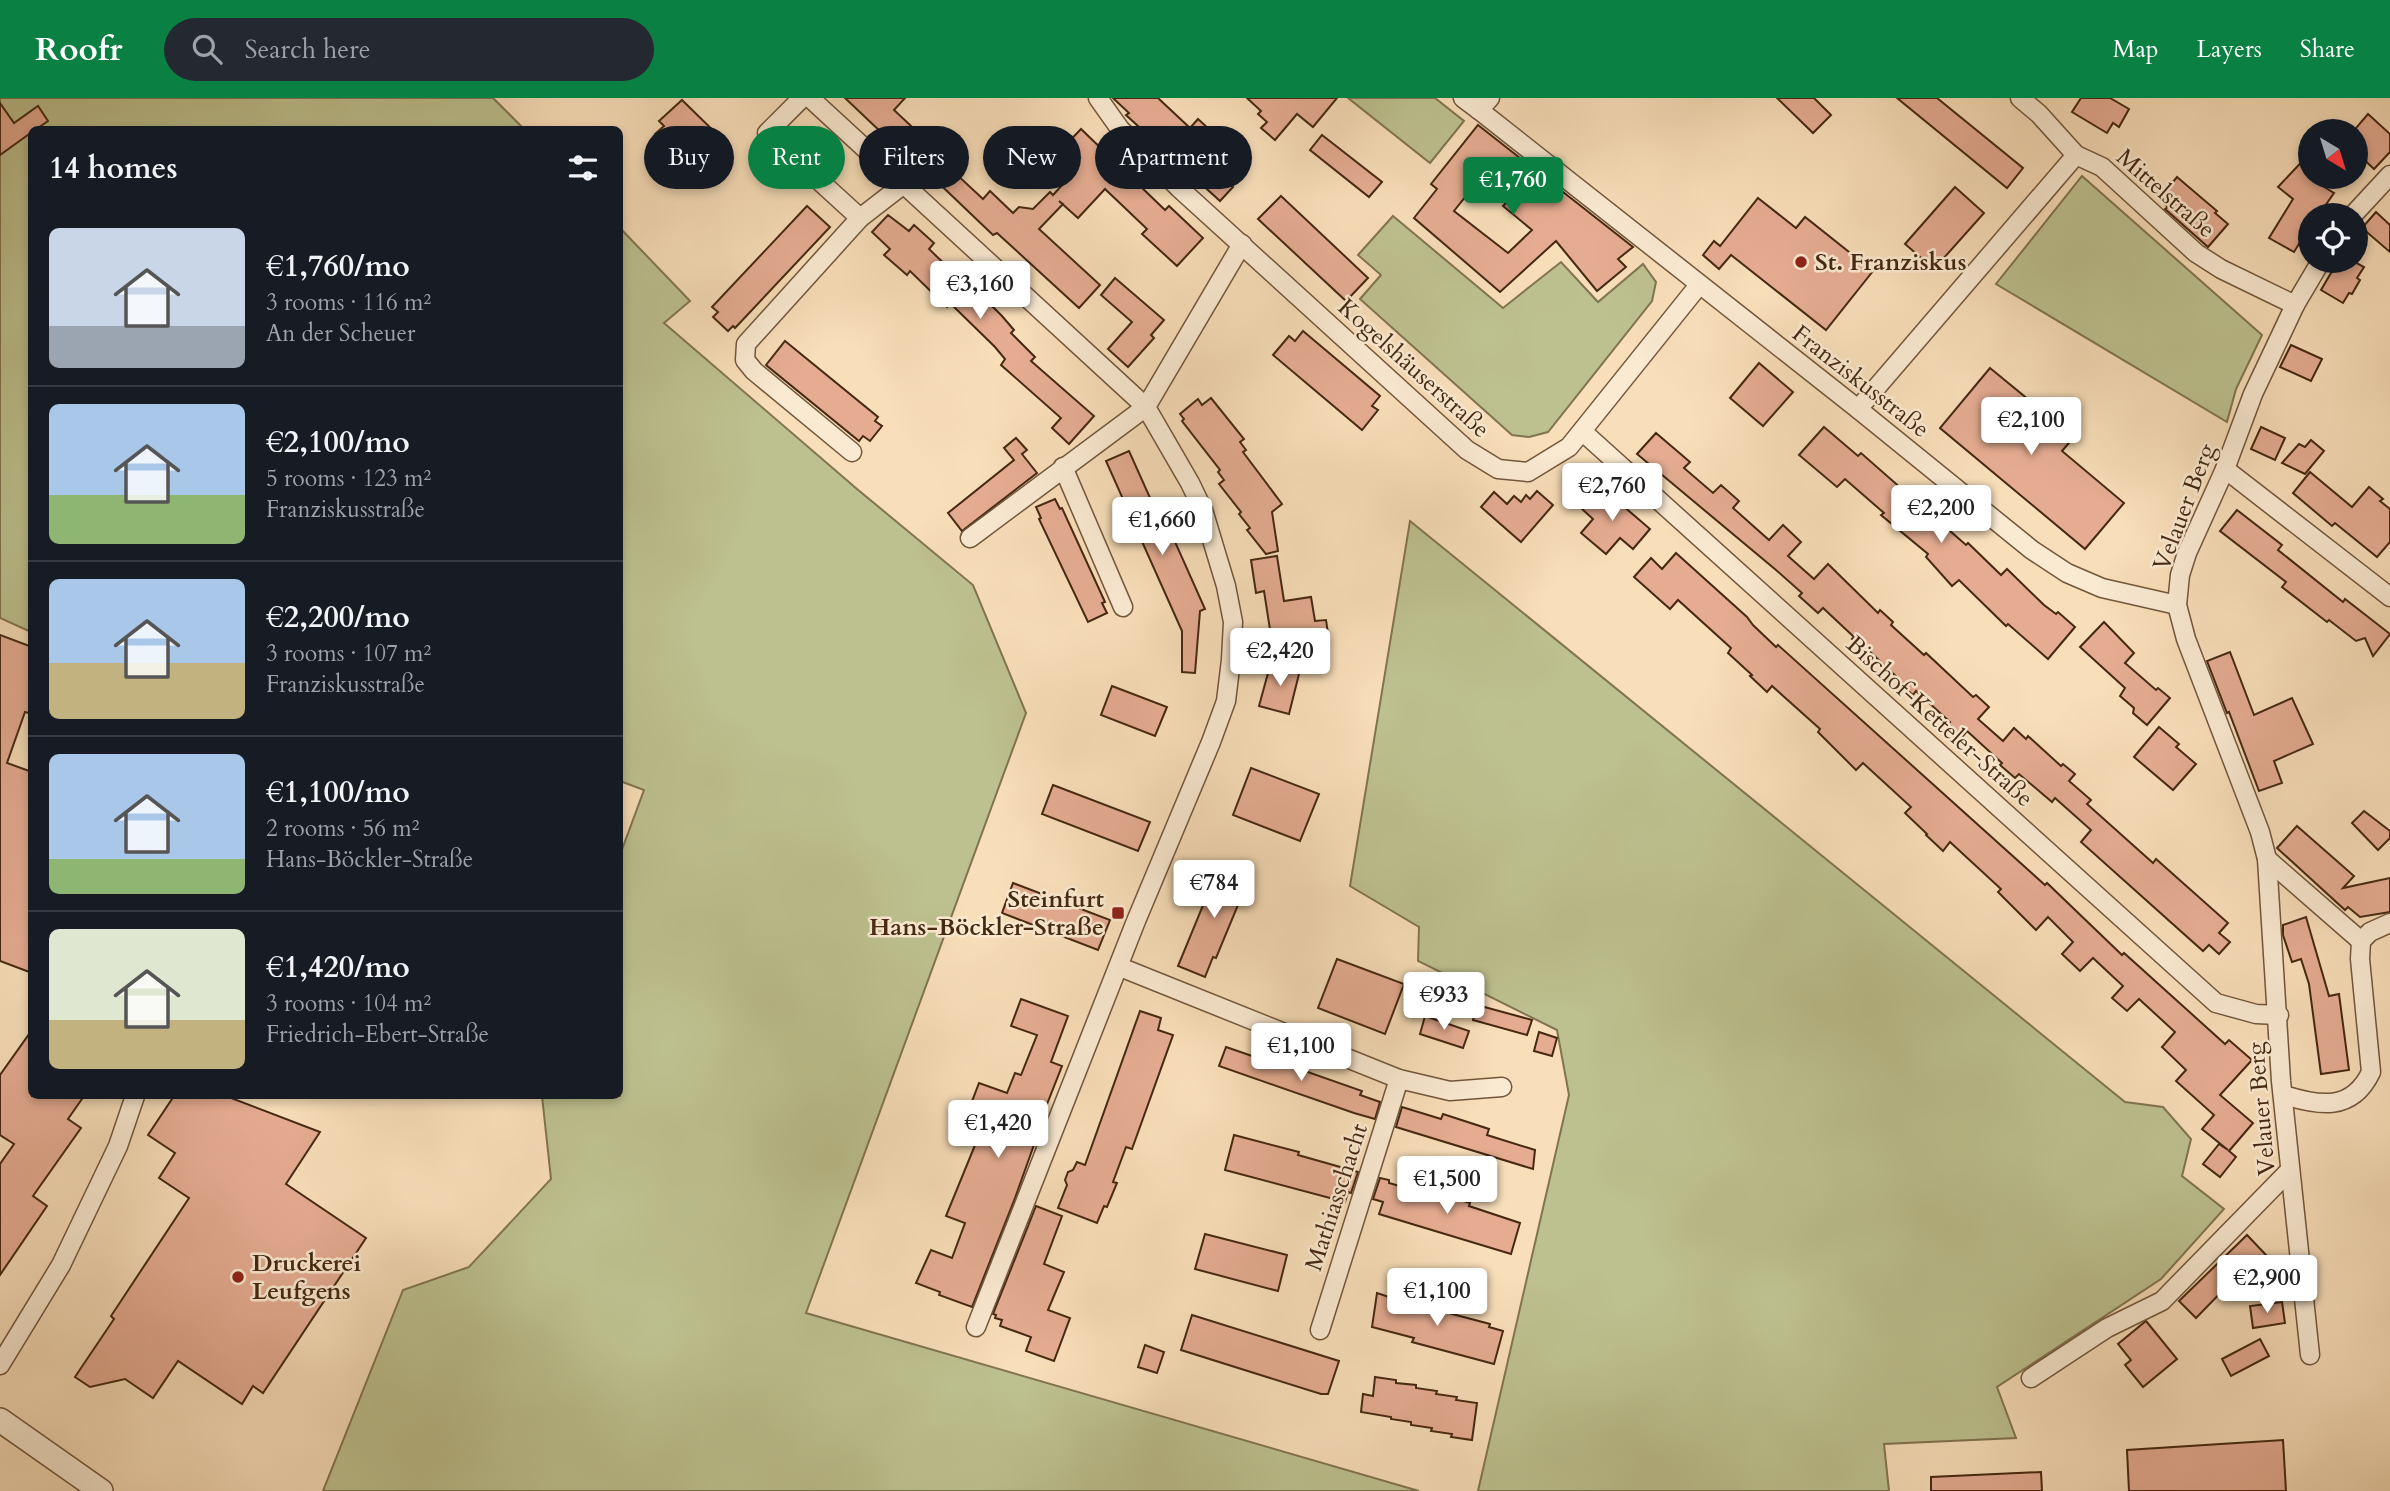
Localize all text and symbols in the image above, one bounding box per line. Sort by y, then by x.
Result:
search box [164,18,654,81]
text: Roofr [35,27,122,72]
icon: search [188,30,226,68]
text: Search here [244,32,370,67]
text: Map [2113,33,2159,66]
text: Layers [2197,33,2262,66]
text: Share [2300,33,2355,66]
north arrow [2298,119,2368,189]
map controls [2298,119,2368,273]
chip: Buy [644,126,734,189]
chip: Rent [748,126,845,189]
chip: Filters [859,126,969,189]
chip: New [983,126,1081,189]
chip: Apartment [1095,126,1252,189]
street label: Mittelstraße [2109,141,2222,246]
text: 14 homes [49,148,178,189]
icon: filters [564,149,602,187]
pin: €1,760 [1456,158,1570,217]
text: €1,760 [1479,164,1547,195]
button: locate [2298,203,2368,273]
text: €1,760/mo [266,246,410,287]
place label: St. Franziskus [1815,246,1967,279]
marker: St. Franziskus [1793,254,1809,270]
icon: home [105,256,189,340]
pin: €3,160 [923,262,1037,321]
text: €3,160 [946,268,1014,299]
text: 3 rooms · 116 m² [266,287,431,318]
street label: Kogelshäuserstraße [1331,291,1497,445]
street label: Franziskusstraße [1785,317,1936,445]
text: An der Scheuer [266,318,415,349]
pin: €2,100 [1974,398,2088,457]
text: €2,100 [1997,404,2065,435]
text: €2,100/mo [266,422,410,463]
icon: home [105,432,189,516]
street label: Velauer Berg [2145,438,2224,576]
text: 5 rooms · 123 m² [266,463,431,494]
pin: €2,760 [1555,464,1669,523]
text: €2,760 [1578,470,1646,501]
pin: €2,200 [1884,486,1998,545]
text: €2,200 [1907,492,1975,523]
text: Franziskusstraße [266,494,425,525]
pin: €1,660 [1105,498,1219,557]
text: €1,660 [1128,504,1196,535]
text: €2,200/mo [266,597,410,638]
icon: home [105,607,189,691]
pin: €2,420 [1223,628,1337,688]
street label: Bischof-Ketteler-Straße [1839,628,2040,814]
text: €2,420 [1246,635,1314,666]
text: 3 rooms · 107 m² [266,638,431,669]
text: Franziskusstraße [266,669,425,700]
text: €1,100/mo [266,772,410,813]
icon: home [105,782,189,866]
text: 2 rooms · 56 m² [266,813,419,844]
text: Hans-Böckler-Straße [266,844,473,875]
pin: €784 [1173,860,1255,920]
text: €784 [1189,867,1239,898]
place label: Steinfurt Hans-Böckler-Straße [869,883,1105,944]
marker: Steinfurt Hans-Böckler-Straße [1110,905,1126,921]
text: €1,420/mo [266,947,410,988]
icon: home [105,957,189,1041]
pin: €933 [1403,972,1485,1032]
text: €933 [1419,979,1469,1010]
text: 3 rooms · 104 m² [266,988,431,1019]
text: Friedrich-Ebert-Straße [266,1019,489,1050]
pin: €1,100 [1244,1024,1358,1083]
text: €1,100 [1267,1030,1335,1061]
street label: Velauer Berg [2239,1040,2284,1177]
pin: €1,420 [941,1100,1055,1160]
text: €1,420 [964,1107,1032,1138]
street label: Mathiasschacht [1297,1119,1376,1275]
pin: €1,500 [1390,1156,1504,1216]
text: €1,500 [1413,1163,1481,1194]
place label: Druckerei Leufgens [252,1247,361,1308]
pin: €2,900 [2210,1256,2324,1315]
text: €2,900 [2233,1262,2301,1293]
pin: €1,100 [1380,1268,1494,1328]
marker: Druckerei Leufgens [230,1269,246,1285]
text: €1,100 [1403,1275,1471,1306]

